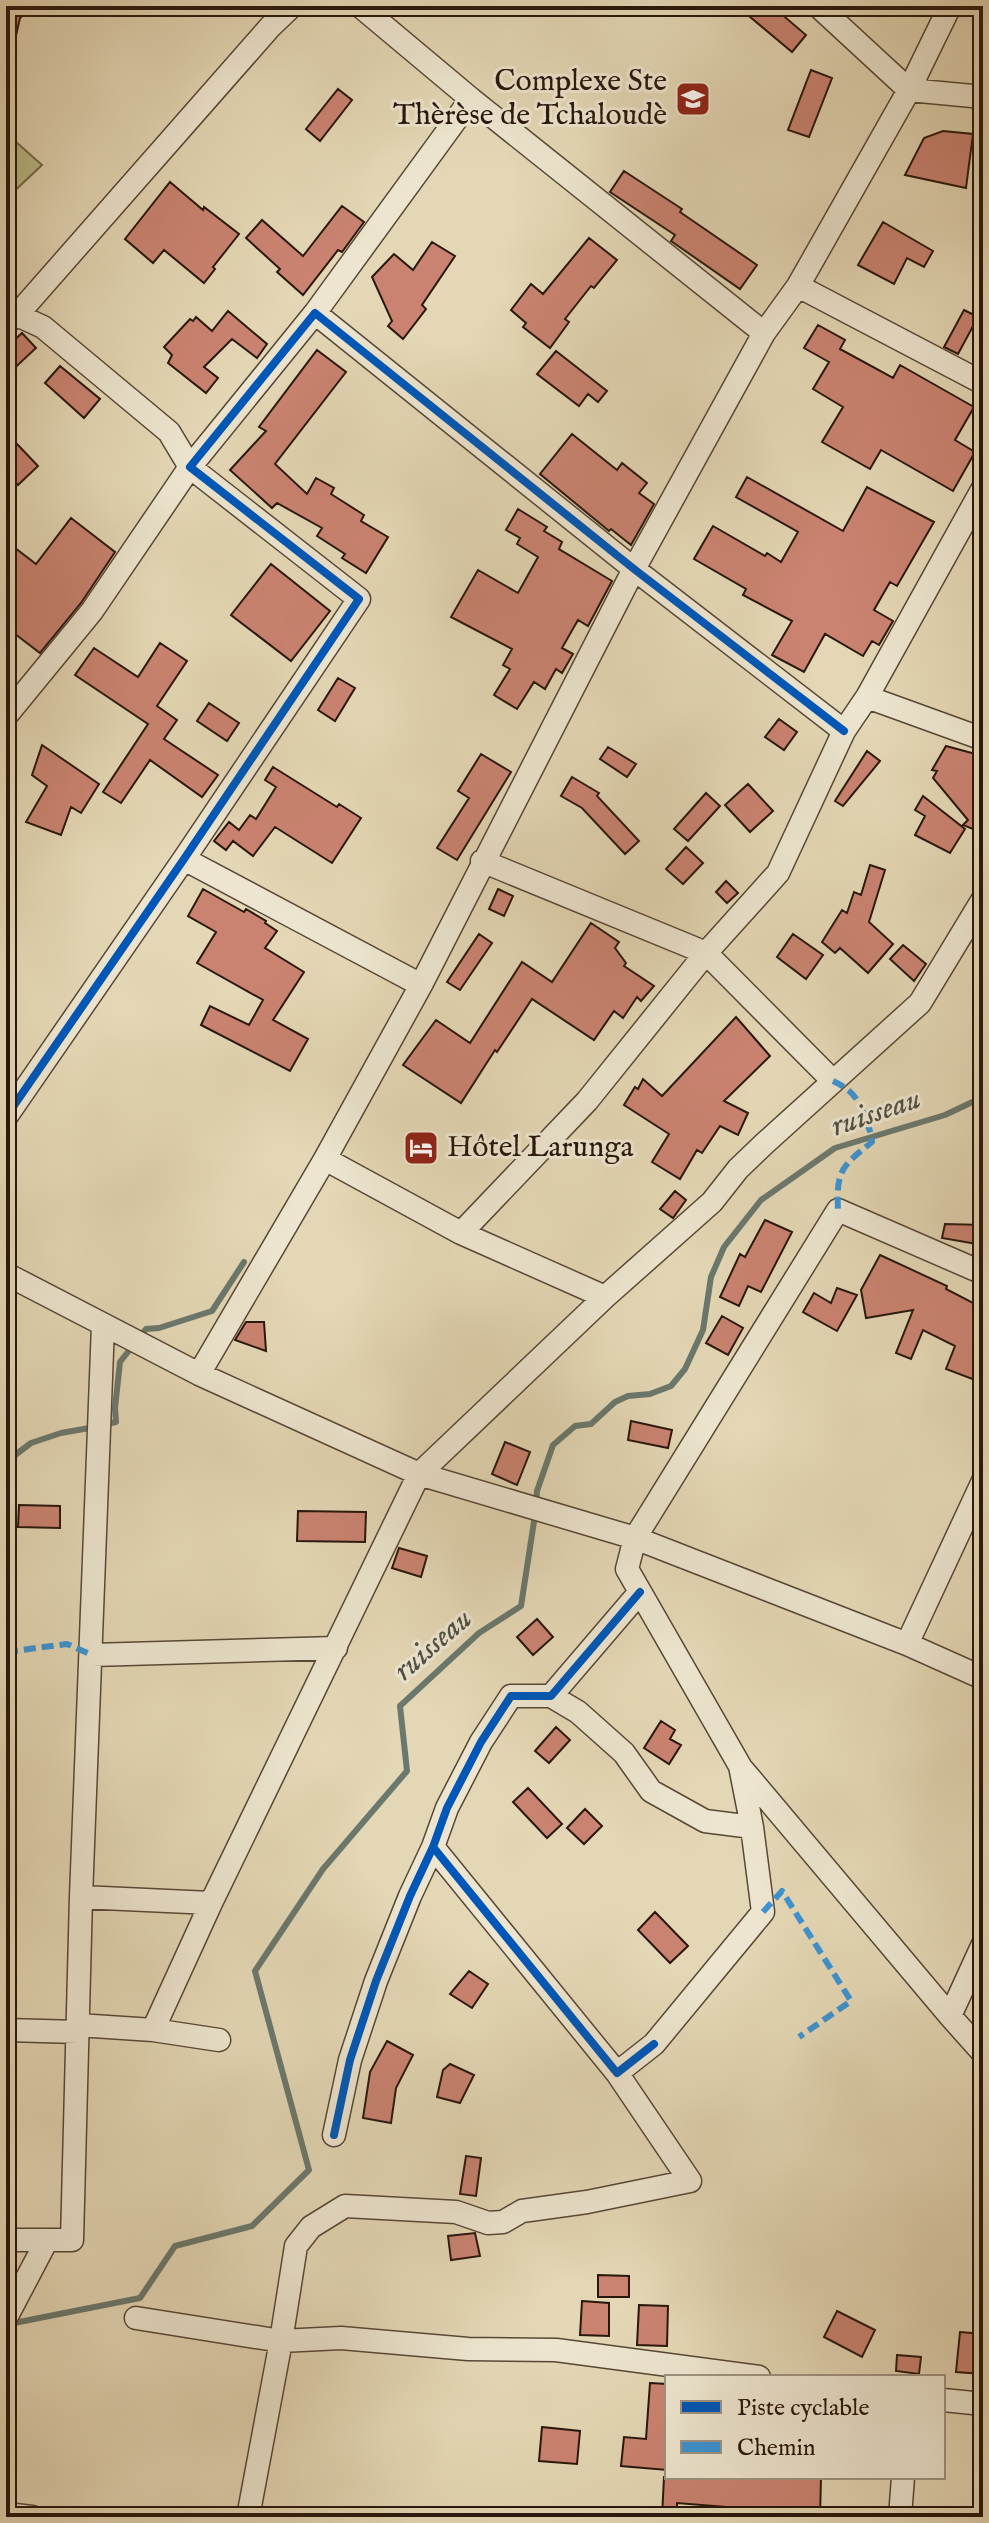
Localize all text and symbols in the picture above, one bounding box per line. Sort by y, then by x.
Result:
place label: Complexe Ste Thèrèse de Tchaloudè [393,63,667,135]
school or university icon: Complexe Ste Thèrèse de Tchaloudè [674,80,712,118]
water label: ruisseau [826,1079,926,1147]
hotel icon: Hôtel Larunga [402,1129,440,1167]
place label: Hôtel Larunga [447,1129,633,1167]
water label: ruisseau [385,1599,481,1691]
legend [665,2375,945,2479]
text: Piste cyclable [737,2393,869,2424]
text: Chemin [737,2433,816,2464]

